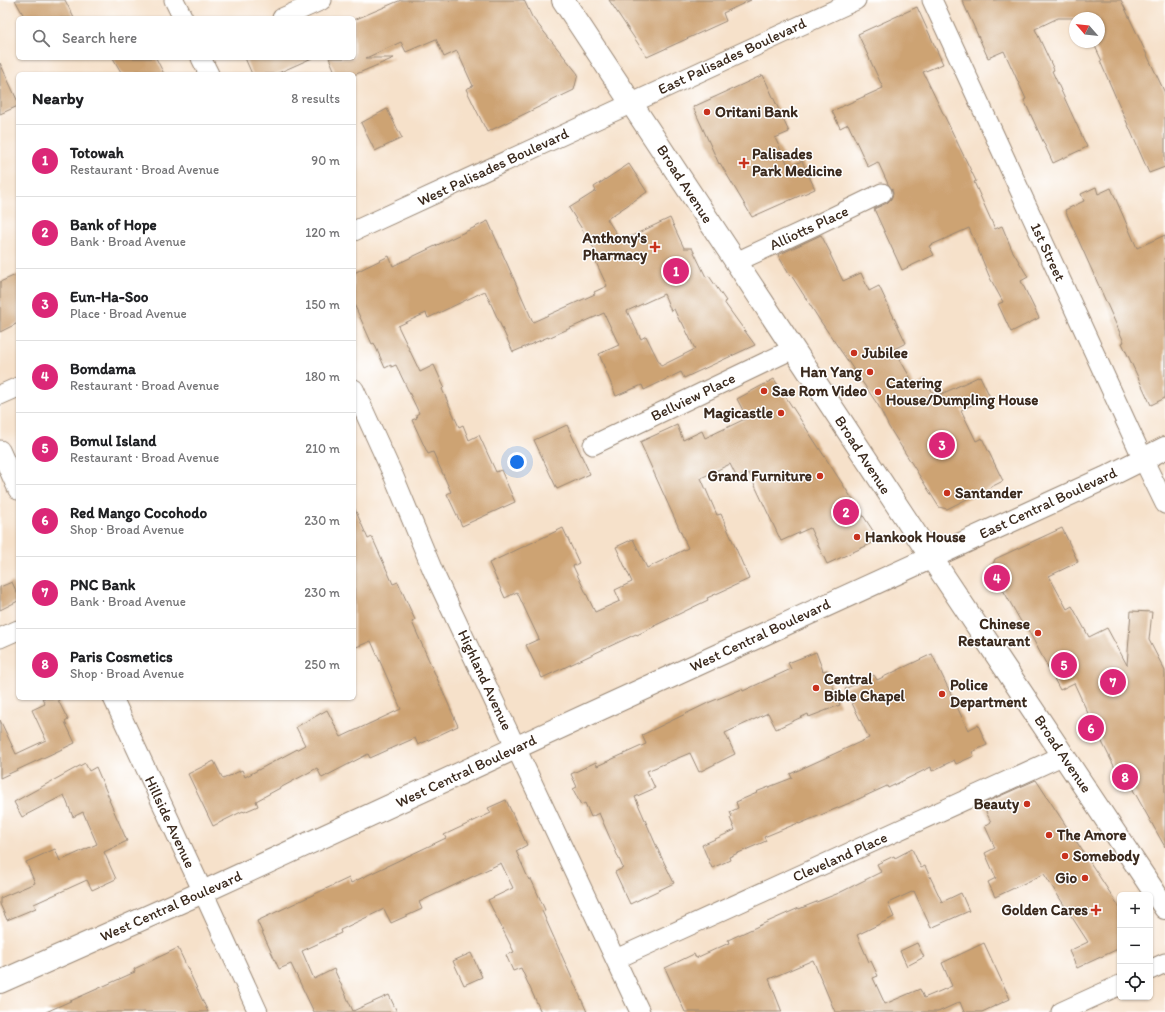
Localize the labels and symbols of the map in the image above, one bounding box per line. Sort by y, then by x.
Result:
north arrow [1069,12,1105,48]
street label: East Palisades Boulevard [655,13,810,98]
place label: Oritani Bank [715,103,798,121]
marker: Oritani Bank [702,107,712,117]
street label: West Palisades Boulevard [414,124,572,210]
street label: Broad Avenue [653,141,717,227]
place label: Palisades Park Medicine [752,145,842,180]
marker: Palisades Park Medicine [739,158,749,168]
street label: Alliotts Place [767,202,851,254]
street label: 1st Street [1027,220,1070,284]
place label: Anthony's Pharmacy [582,229,648,265]
marker: Anthony's Pharmacy [650,242,660,252]
pin: 1 [663,256,689,286]
place label: Jubilee [861,344,908,362]
marker: Jubilee [849,348,859,358]
place label: Han Yang [800,363,862,382]
marker: Han Yang [865,367,875,377]
street label: Bellview Place [648,369,738,425]
place label: Catering House/Dumpling House [886,374,1038,410]
place label: Sae Rom Video [772,382,867,400]
marker: Sae Rom Video [759,386,769,396]
marker: Catering House/Dumpling House [873,387,883,397]
place label: Magicastle [703,404,773,423]
marker: Magicastle [776,408,786,418]
street label: Broad Avenue [831,412,895,498]
pin: 3 [929,430,955,460]
your location [507,452,527,472]
street label: East Central Boulevard [976,463,1120,543]
place label: Grand Furniture [708,467,812,485]
marker: Grand Furniture [815,471,825,481]
place label: Santander [955,484,1023,502]
marker: Santander [942,488,952,498]
pin: 2 [833,497,859,527]
place label: Hankook House [865,528,966,546]
marker: Hankook House [852,532,862,542]
pin: 4 [984,563,1010,593]
street label: West Central Boulevard [687,594,834,676]
place label: Chinese Restaurant [958,615,1030,650]
street label: Highland Avenue [454,627,516,733]
marker: Chinese Restaurant [1033,628,1043,638]
pin: 5 [1051,650,1077,680]
pin: 7 [1100,667,1126,697]
place label: Central Bible Chapel [824,670,906,706]
place label: Police Department [950,676,1028,712]
marker: Central Bible Chapel [811,683,821,693]
marker: Police Department [937,689,947,699]
street label: Broad Avenue [1030,712,1096,796]
pin: 6 [1078,713,1104,743]
street label: West Central Boulevard [393,730,540,812]
pin: 8 [1112,762,1138,792]
street label: Hillside Avenue [141,773,199,871]
place label: Beauty [974,795,1020,814]
marker: Beauty [1022,799,1032,809]
place label: The Amore [1056,826,1127,844]
street label: Cleveland Place [790,828,890,886]
marker: The Amore [1044,830,1054,840]
place label: Somebody [1073,847,1140,866]
marker: Somebody [1060,851,1070,861]
street label: West Central Boulevard [97,866,245,945]
place label: Gio [1055,869,1077,887]
marker: Gio [1080,873,1090,883]
place label: Golden Cares [1001,901,1088,919]
marker: Golden Cares [1091,905,1101,915]

